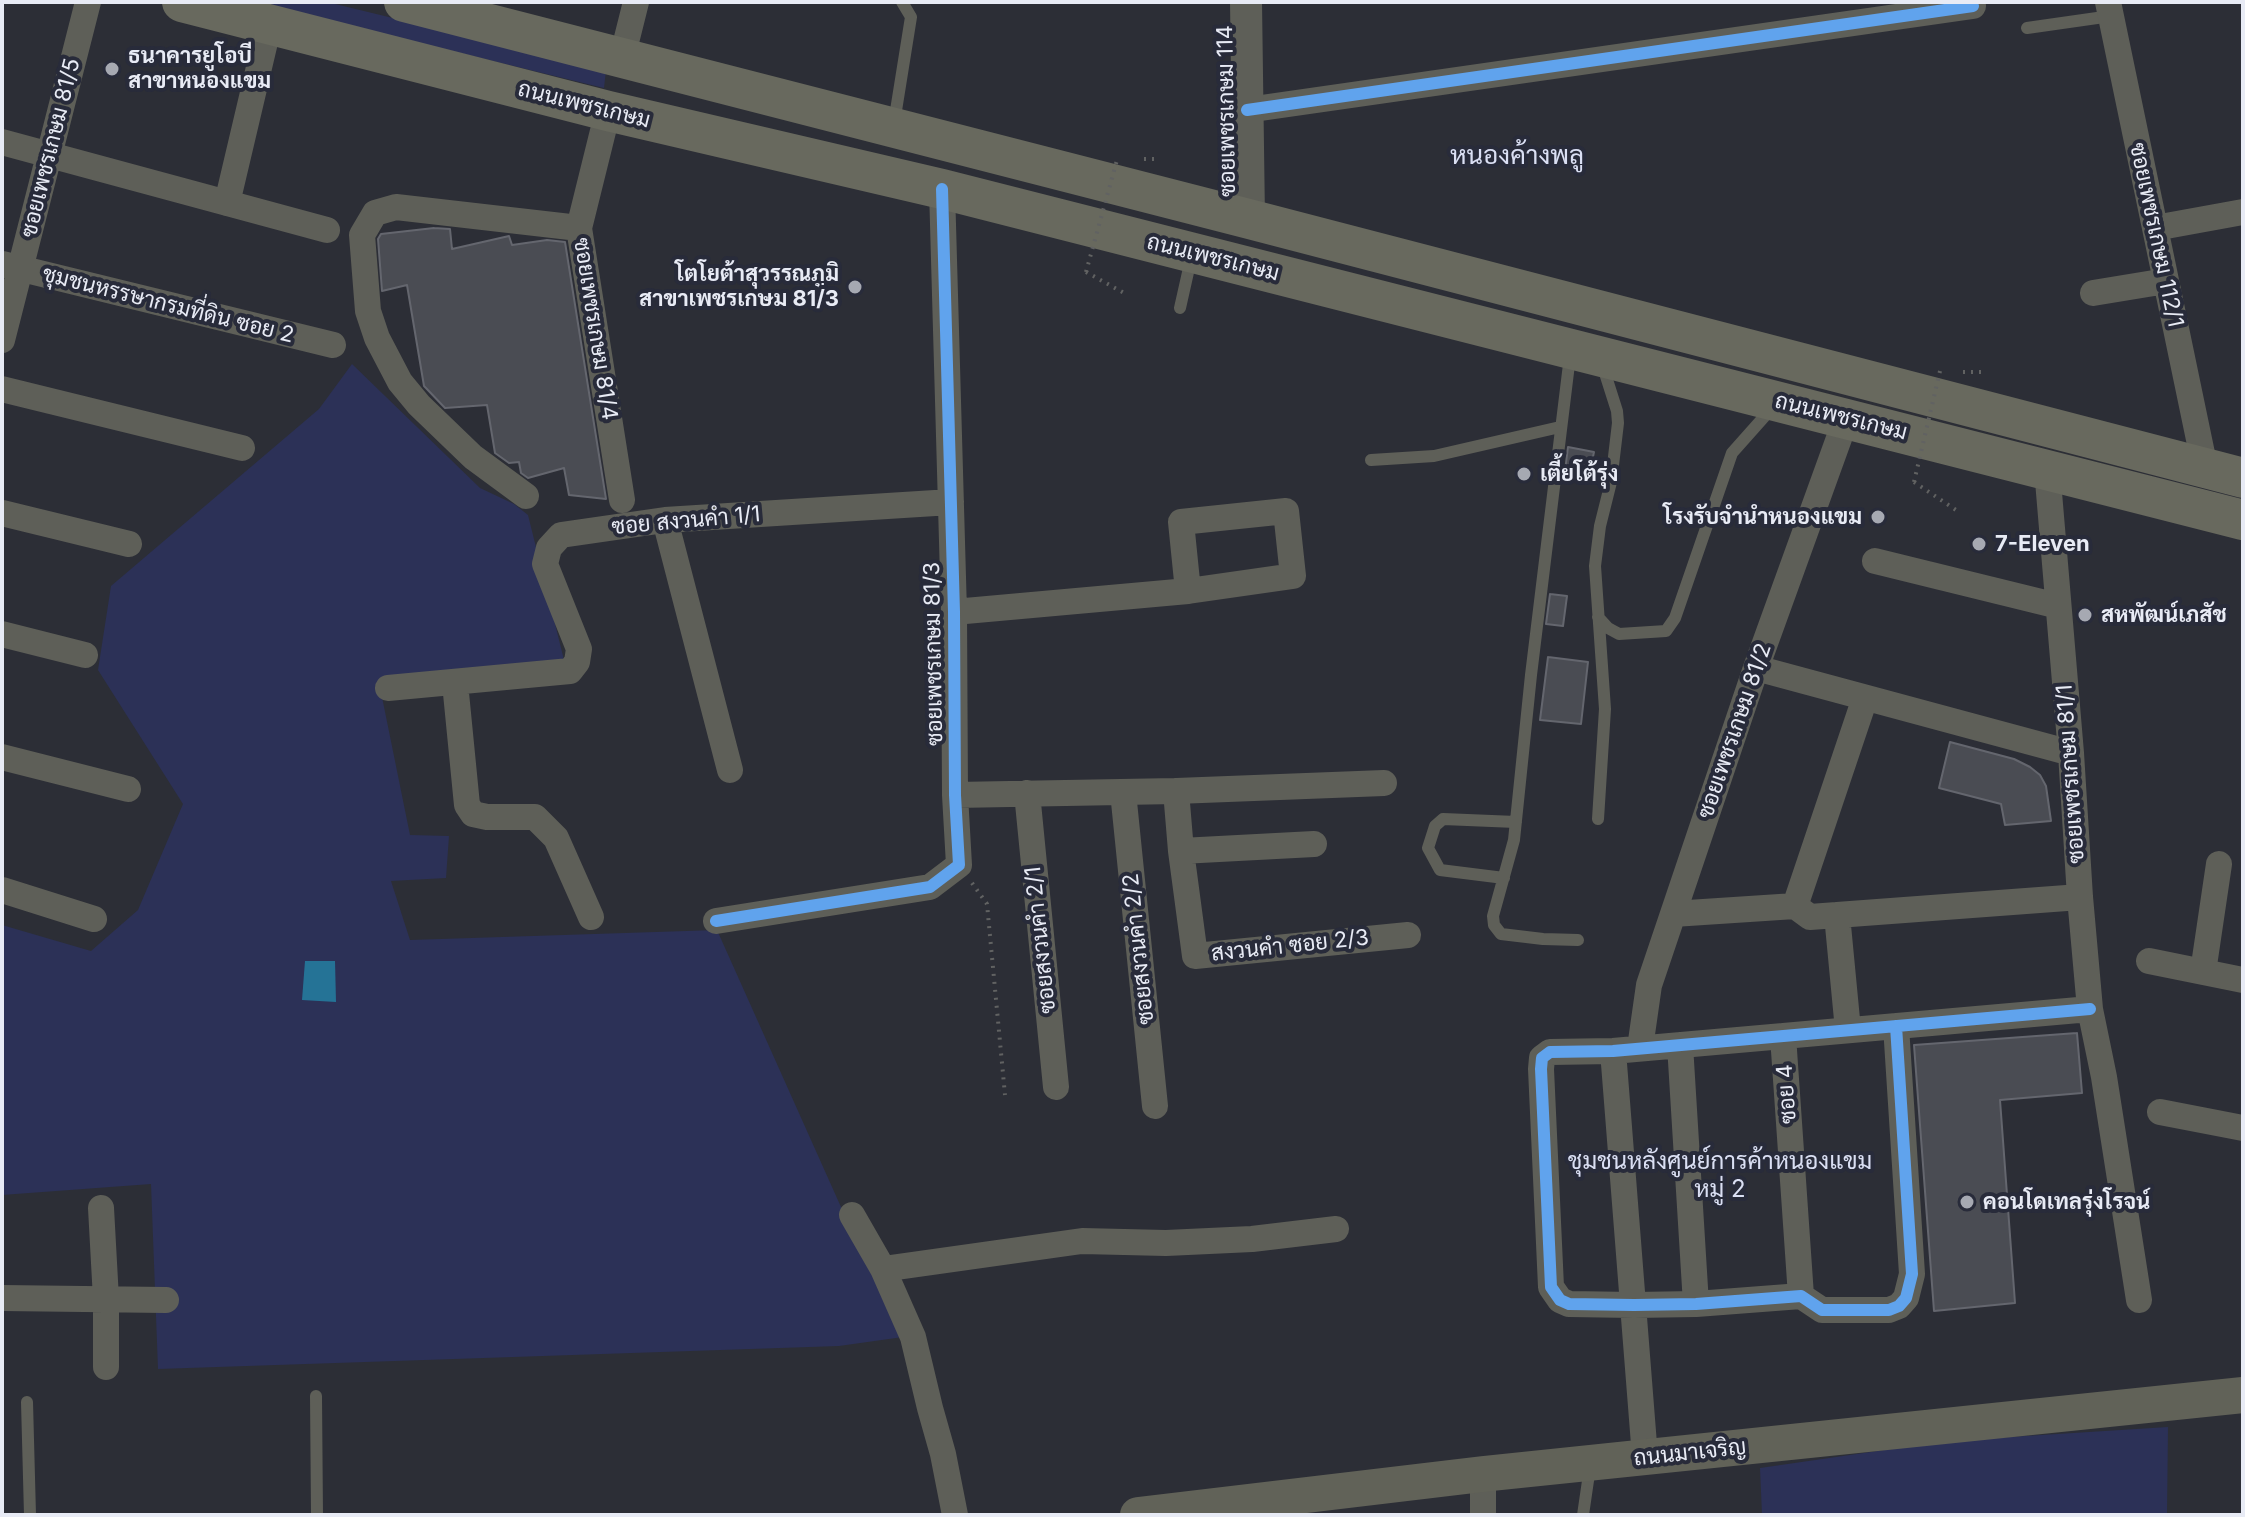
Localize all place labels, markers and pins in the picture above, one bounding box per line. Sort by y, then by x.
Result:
place label: ธนาคารยูโอบี สาขาหนองแขม [128,43,271,94]
marker: ธนาคารยูโอบี สาขาหนองแขม [103,60,121,78]
place label: โตโยต้าสุวรรณภูมิ สาขาเพชรเกษม 81/3 [639,261,839,312]
marker: โตโยต้าสุวรรณภูมิ สาขาเพชรเกษม 81/3 [846,278,864,296]
place label: เตี้ยโต้รุ่ง [1540,461,1618,487]
marker: เตี้ยโต้รุ่ง [1515,465,1533,483]
place label: โรงรับจำนำหนองแขม [1663,504,1862,530]
marker: โรงรับจำนำหนองแขม [1869,508,1887,526]
place label: 7-Eleven [1995,531,2090,557]
marker: 7-Eleven [1970,535,1988,553]
place label: สหพัฒน์เภสัช [2101,602,2227,628]
marker: สหพัฒน์เภสัช [2076,606,2094,624]
place label: คอนโดเทลรุ่งโรจน์ [1983,1189,2150,1215]
marker: คอนโดเทลรุ่งโรจน์ [1958,1193,1976,1211]

